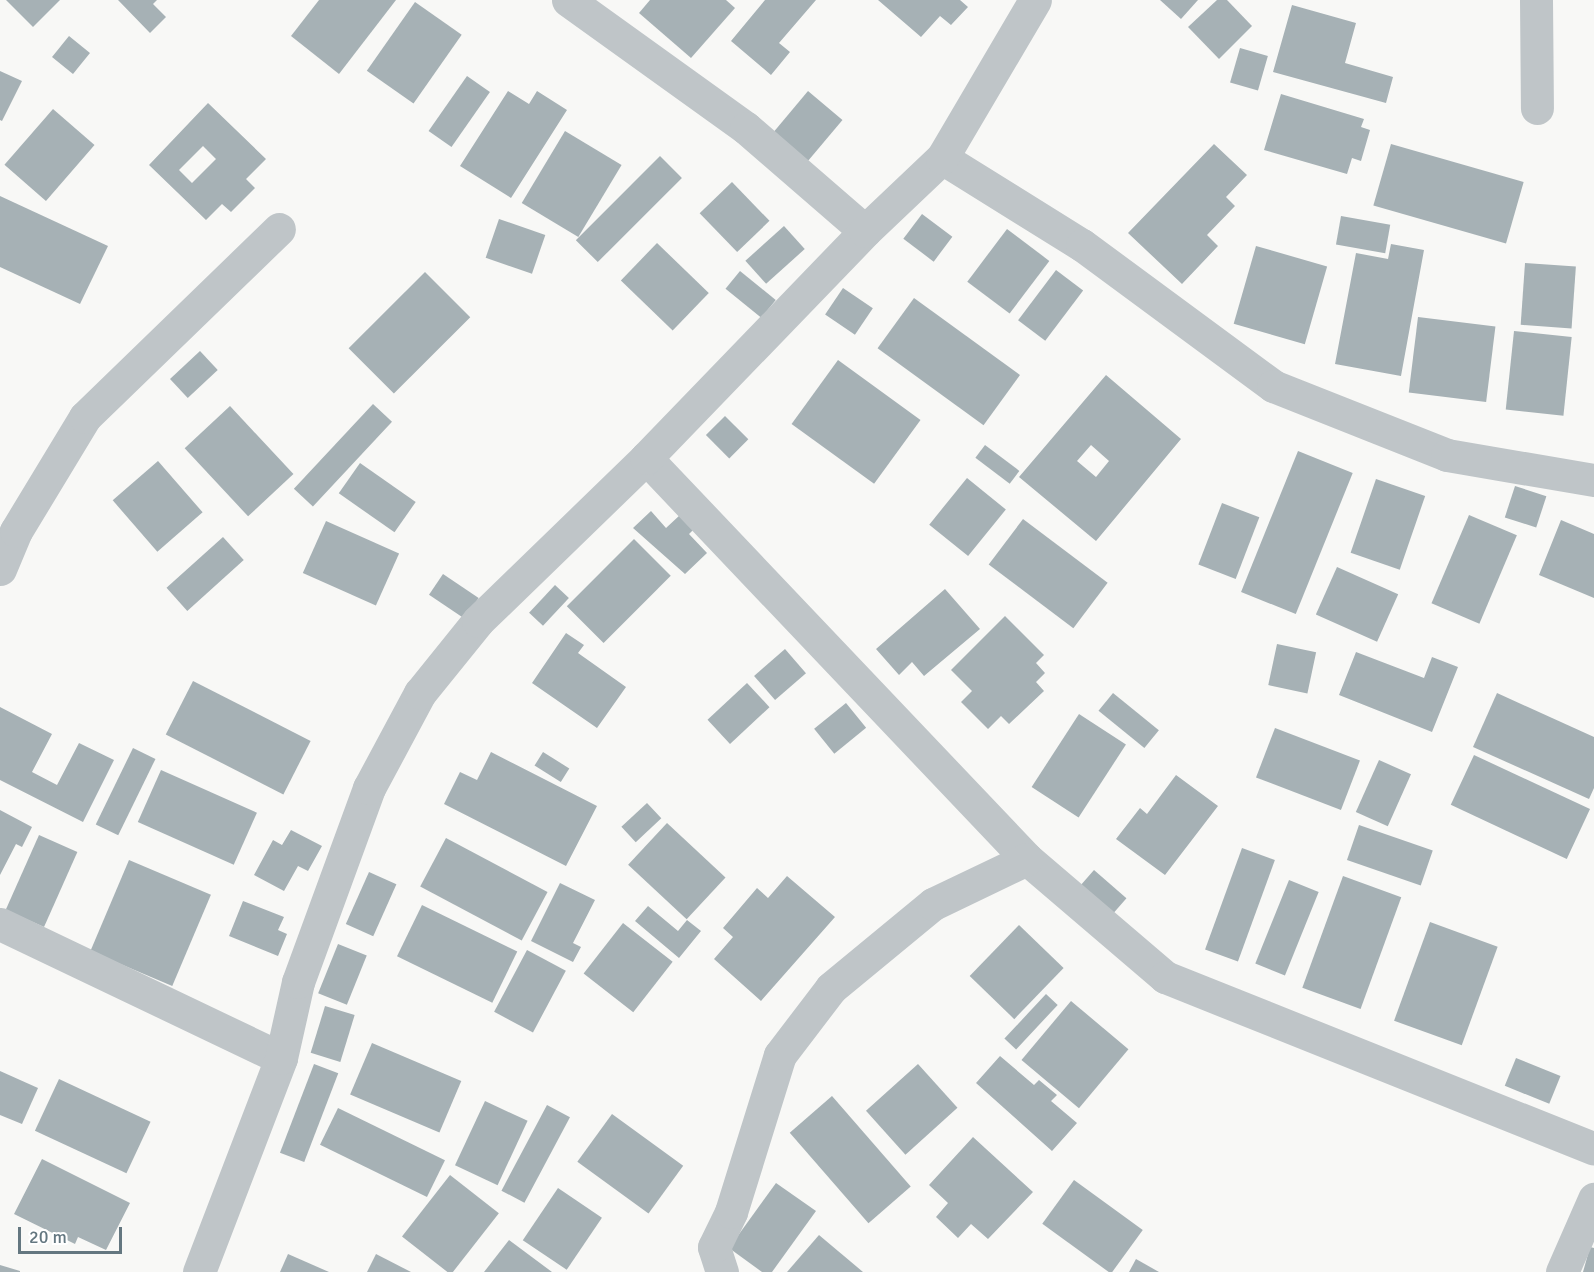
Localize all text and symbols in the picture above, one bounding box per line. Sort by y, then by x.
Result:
scale bar [21,1215,124,1253]
text: 20 m [29,1226,67,1248]

